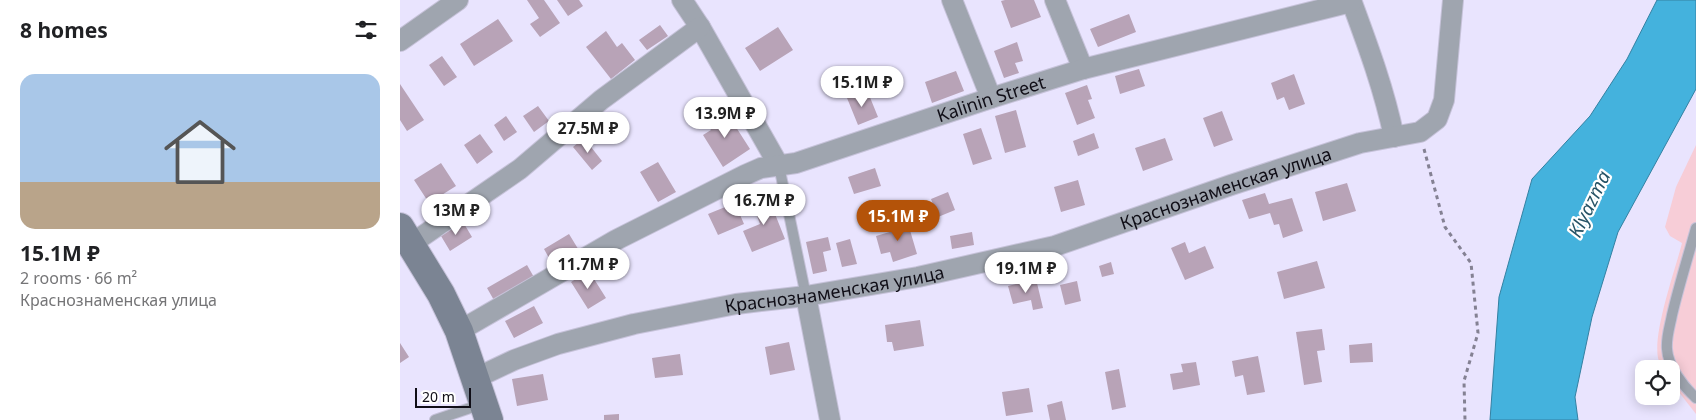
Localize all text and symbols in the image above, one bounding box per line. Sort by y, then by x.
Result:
text: 8 homes [20,16,108,44]
icon: filters [352,16,380,44]
pin: 15.1M ₽ [816,66,908,108]
street label: Kalinin Street [934,70,1048,127]
text: 15.1M ₽ [832,71,892,93]
pin: 13.9M ₽ [679,96,771,139]
text: 13.9M ₽ [695,102,755,124]
icon: home [155,107,245,197]
pin: 27.5M ₽ [542,112,634,154]
text: 27.5M ₽ [558,117,618,139]
street label: Краснознаменская улица [1116,141,1334,235]
water label: Klyazma [1562,166,1616,242]
pin: 16.7M ₽ [718,184,810,226]
text: 16.7M ₽ [734,189,794,211]
pin: 13M ₽ [421,194,491,236]
text: 13M ₽ [432,199,480,221]
pin: 15.1M ₽ [852,200,944,242]
text: 15.1M ₽ [868,205,928,227]
text: 15.1M ₽ [20,239,100,267]
pin: 11.7M ₽ [542,248,634,290]
pin: 19.1M ₽ [980,252,1072,294]
text: 11.7M ₽ [558,253,618,275]
text: 19.1M ₽ [996,257,1056,279]
street label: Краснознаменская улица [723,259,946,318]
text: 2 rooms · 66 m² [20,267,137,289]
text: Краснознаменская улица [20,289,217,311]
map controls [1635,360,1680,405]
button: locate [1635,360,1680,405]
scale bar [415,385,471,408]
text: 20 m [422,387,455,406]

